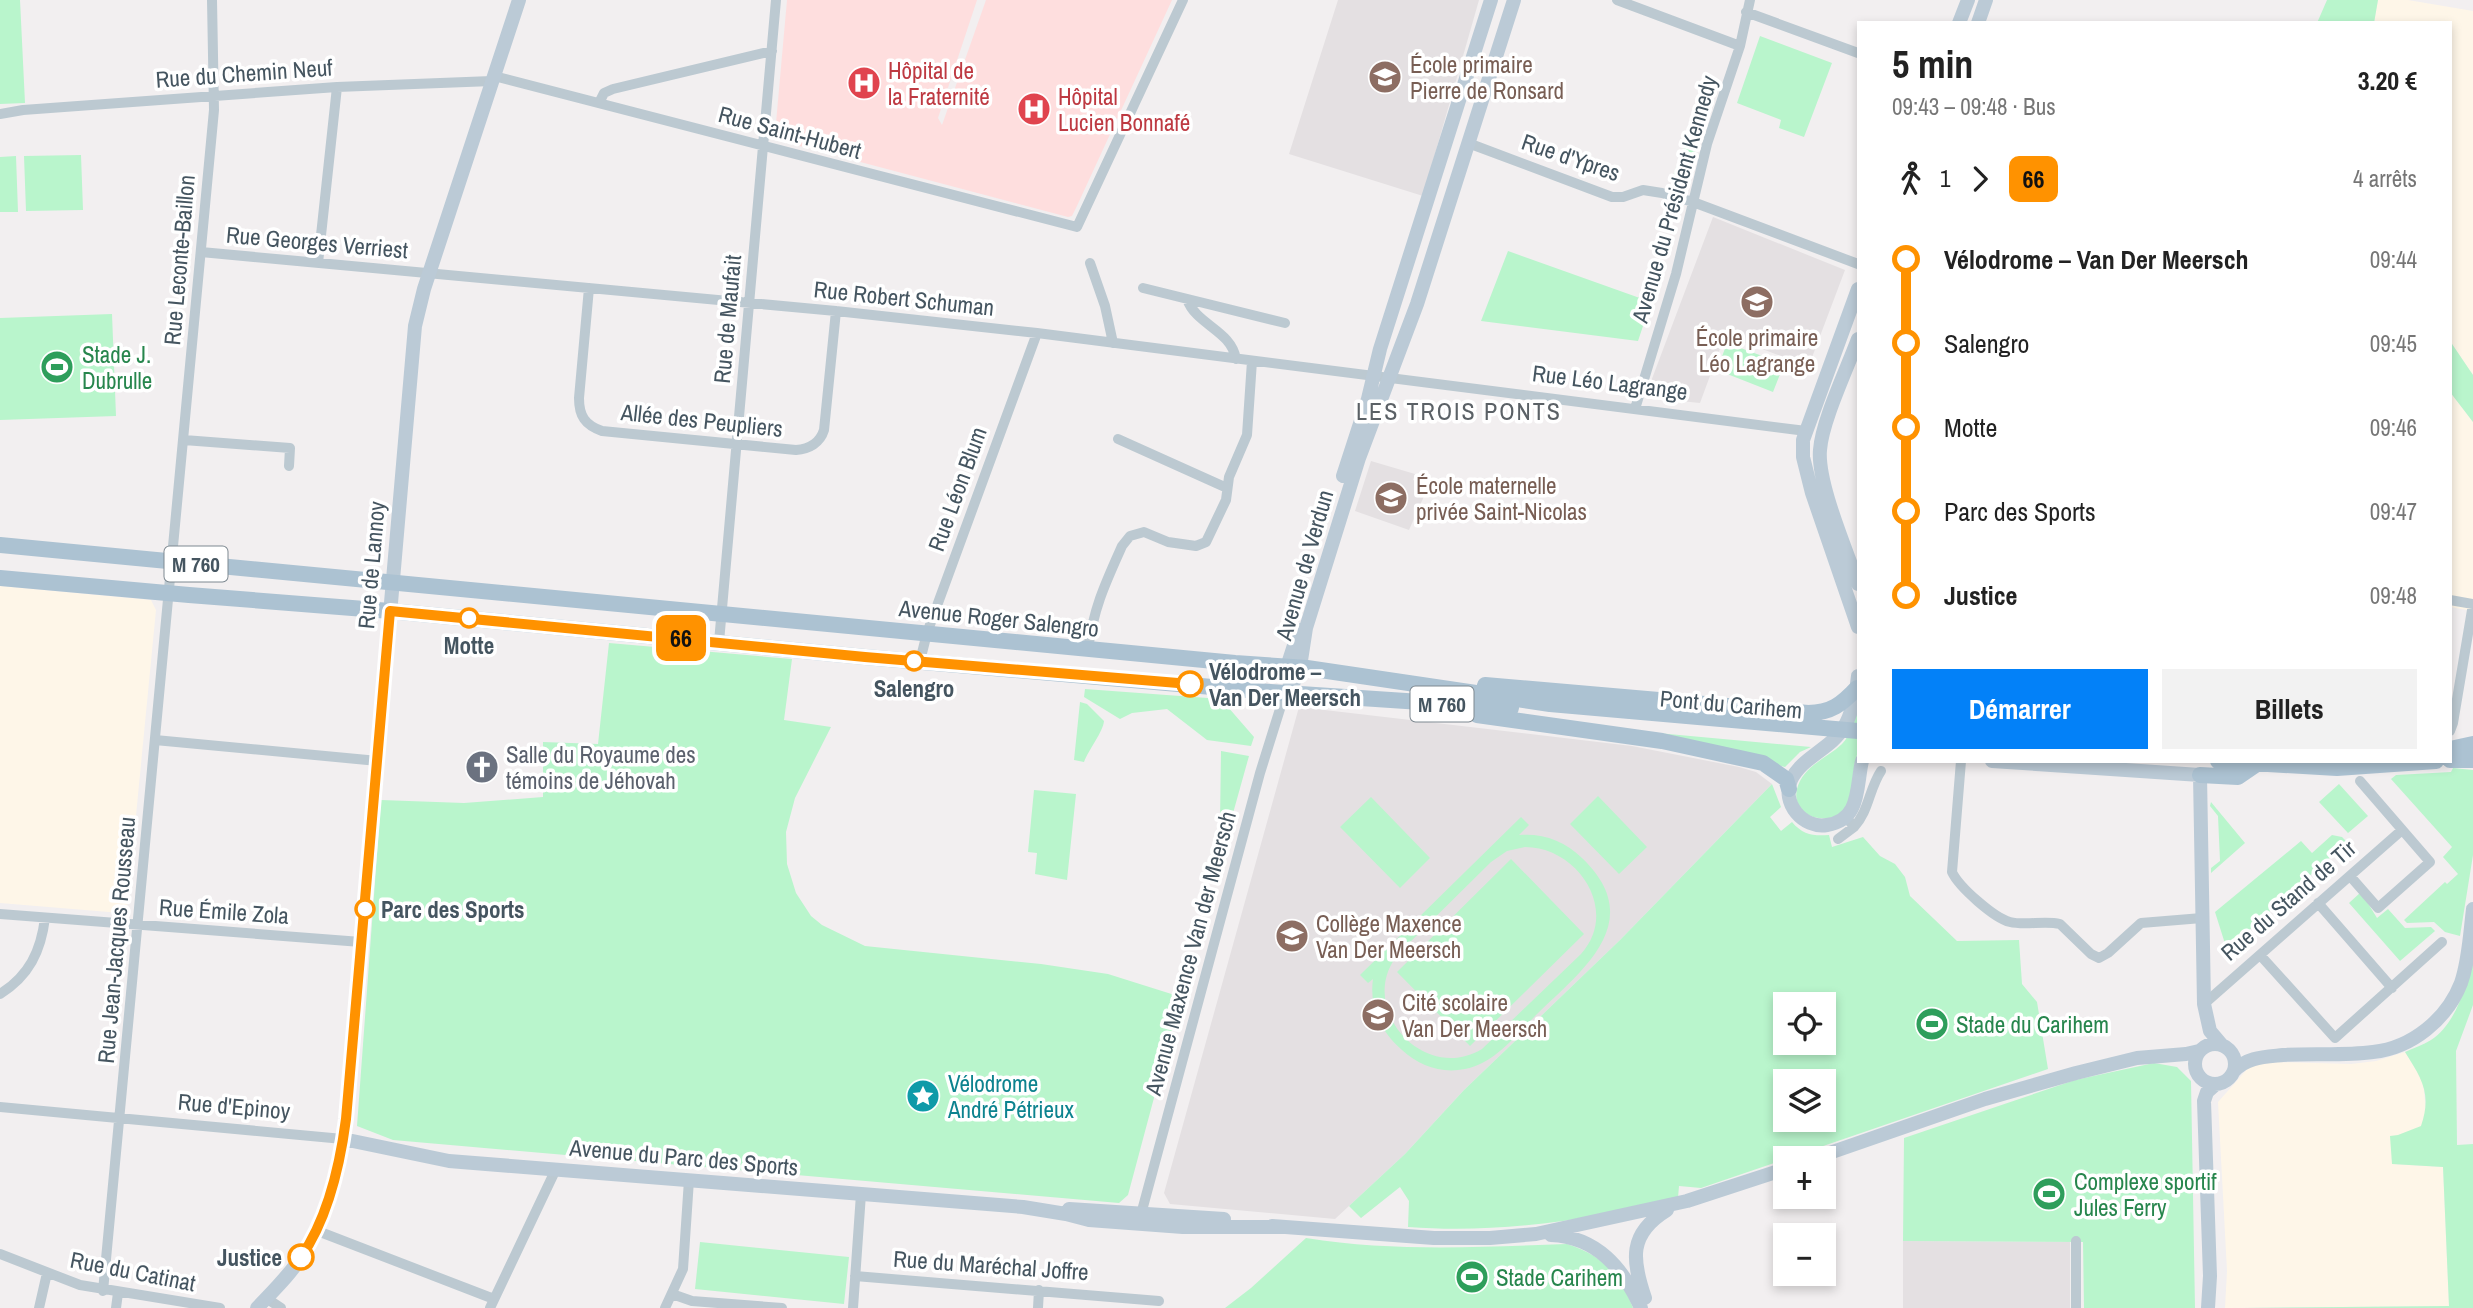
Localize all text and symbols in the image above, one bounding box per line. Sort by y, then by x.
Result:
text: 5 min [1892,39,1973,90]
place label: École primaire Pierre de Ronsard [1410,49,1564,106]
street label: Rue du Chemin Neuf [155,51,334,95]
place label: Hôpital de la Fraternité [888,55,990,112]
school or university icon: École primaire Pierre de Ronsard [1366,58,1404,96]
text: 3.20 € [2358,63,2417,98]
hospital icon: Hôpital de la Fraternité [845,64,883,102]
street label: Avenue du Président Kennedy [1624,71,1724,327]
place label: Hôpital Lucien Bonnafé [1058,81,1190,138]
hospital icon: Hôpital Lucien Bonnafé [1015,90,1053,128]
text: 09:43 – 09:48 · Bus [1892,91,2056,122]
street label: Rue Saint-Hubert [715,98,865,166]
street label: Rue d'Ypres [1518,126,1624,188]
icon: walk [1892,160,1930,198]
icon: forward [1961,160,1999,198]
text: 1 [1940,163,1951,194]
text: 66 [2023,163,2044,195]
text: 4 arrêts [2353,163,2417,194]
street label: Rue Leconte-Baillon [156,174,202,346]
street label: Rue Georges Verriest [225,219,409,265]
text: Vélodrome – Van Der Meersch [1944,242,2249,277]
text: 09:44 [2370,244,2417,275]
street label: Rue de Maufait [706,253,748,385]
street label: Rue Robert Schuman [812,273,996,323]
school or university icon: École primaire Léo Lagrange [1738,283,1776,321]
place label: École primaire Léo Lagrange [1696,322,1818,379]
text: Salengro [1944,326,2029,361]
text: 09:45 [2370,328,2417,359]
place label: Stade J. Dubrulle [82,339,152,396]
sports icon: Stade J. Dubrulle [38,348,76,386]
street label: Rue Léo Lagrange [1531,357,1689,407]
district label: LES TROIS PONTS [1356,395,1562,427]
street label: Allée des Peupliers [619,396,784,444]
text: Motte [1944,410,1997,445]
text: 09:46 [2370,412,2417,443]
street label: Rue Léon Blum [920,423,994,555]
place label: École maternelle privée Saint-Nicolas [1416,470,1587,527]
school or university icon: École maternelle privée Saint-Nicolas [1372,479,1410,517]
street label: Avenue de Verdun [1267,486,1340,645]
text: Parc des Sports [1944,494,2096,529]
text: 09:47 [2370,496,2417,527]
street label: Rue de Lannoy [350,499,392,630]
road number: M 760 [164,546,228,582]
text: Justice [1944,578,2017,613]
text: 09:48 [2370,580,2417,611]
street label: Avenue Roger Salengro [896,592,1101,644]
marker: Motte [459,608,479,628]
line badge: 66 [650,615,712,661]
text: 66 [670,622,692,654]
place label: Motte [444,630,494,661]
marker: Salengro [904,651,924,671]
place label: Vélodrome – Van Der Meersch [1209,656,1361,713]
button: Démarrer [1892,669,2148,749]
button: Billets [2162,669,2417,749]
marker: Vélodrome – Van Der Meersch [1177,671,1203,697]
place label: Salengro [874,673,954,704]
street label: Pont du Carihem [1659,682,1803,726]
road number: M 760 [1410,686,1474,722]
place label: Salle du Royaume des témoins de Jéhovah [506,739,696,796]
church icon: Salle du Royaume des témoins de Jéhovah [463,748,501,786]
street label: Avenue Maxence Van der Meersch [1137,808,1243,1099]
street label: Rue Jean-Jacques Rousseau [90,815,142,1065]
street label: Rue du Stand de Tir [2214,832,2363,967]
street label: Rue Émile Zola [158,891,290,931]
place label: Parc des Sports [381,894,525,925]
marker: Parc des Sports [355,899,375,919]
place label: Collège Maxence Van Der Meersch [1316,908,1462,965]
school or university icon: Collège Maxence Van Der Meersch [1273,917,1311,955]
place label: Cité scolaire Van Der Meersch [1402,987,1547,1044]
map controls [1773,992,1836,1286]
button: locate [1773,992,1836,1055]
school or university icon: Cité scolaire Van Der Meersch [1359,996,1397,1034]
sports icon: Stade du Carihem [1913,1005,1951,1043]
place label: Stade du Carihem [1956,1009,2109,1040]
place label: Vélodrome André Pétrieux [947,1068,1074,1125]
button: layers [1773,1069,1836,1132]
place icon: Vélodrome André Pétrieux [904,1077,942,1115]
street label: Rue d'Epinoy [177,1086,292,1126]
street label: Avenue du Parc des Sports [567,1131,800,1182]
button: + [1773,1146,1836,1209]
place label: Complexe sportif Jules Ferry [2074,1166,2217,1223]
sports icon: Complexe sportif Jules Ferry [2030,1175,2068,1213]
button: − [1773,1223,1836,1286]
place label: Justice [217,1242,282,1273]
street label: Rue du Maréchal Joffre [892,1243,1090,1287]
street label: Rue du Catinat [68,1244,198,1298]
marker: Justice [288,1244,314,1270]
sports icon: Stade Carihem [1453,1258,1491,1296]
place label: Stade Carihem [1496,1262,1623,1293]

